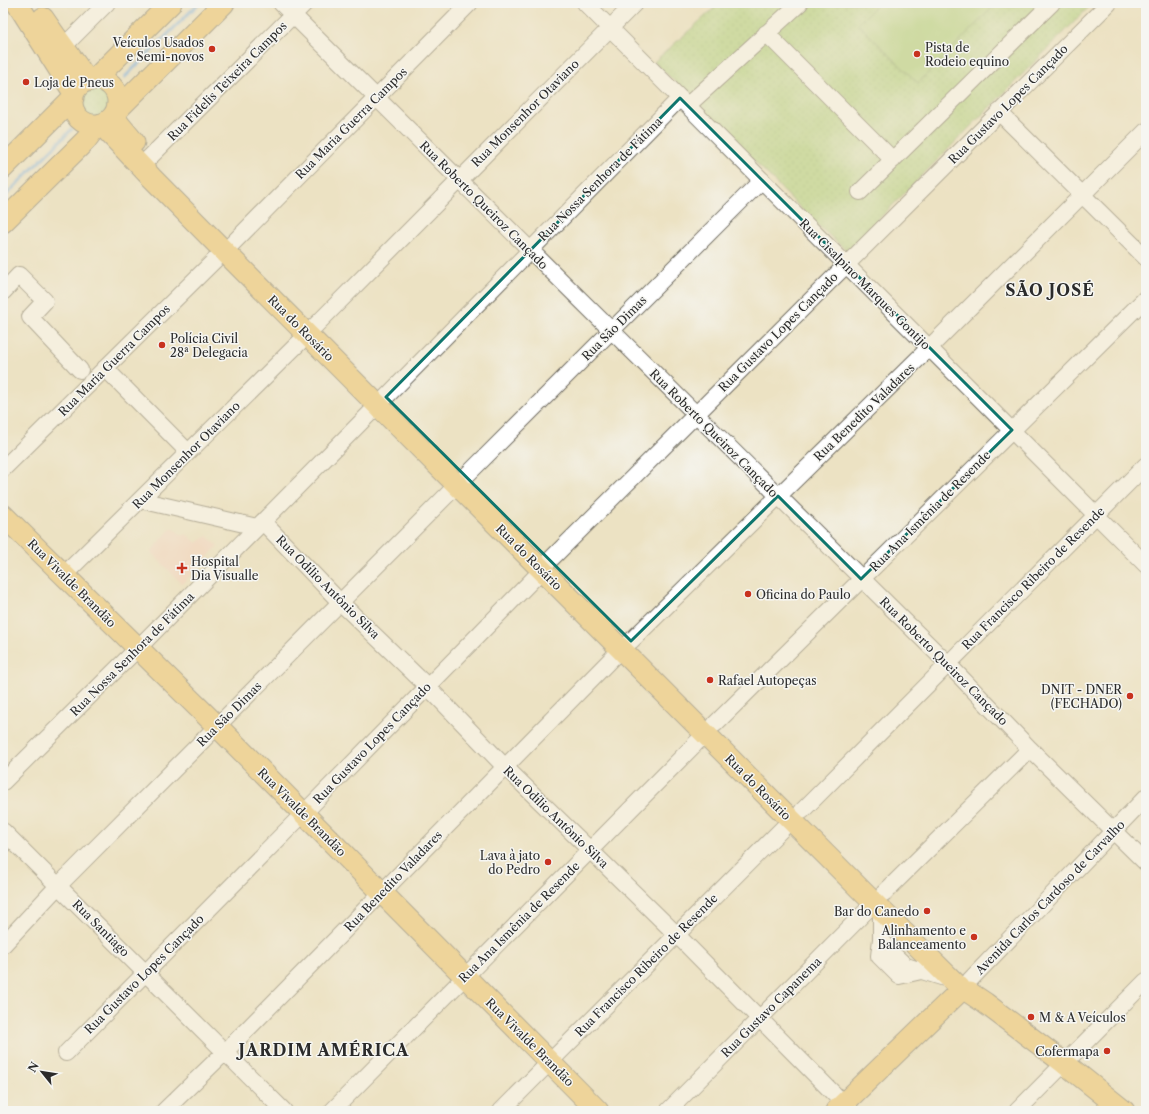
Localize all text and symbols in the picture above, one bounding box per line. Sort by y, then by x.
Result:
street label: Rua Fidelis Teixeira Campos [164,18,290,144]
place label: Veículos Usados e Semi-novos [112,35,204,64]
place label: Pista de Rodeio equino [925,40,1009,69]
street label: Rua Gustavo Lopes Cançado [945,41,1071,167]
marker: Veículos Usados e Semi-novos [207,44,217,54]
marker: Pista de Rodeio equino [912,49,922,59]
street label: Rua Monsenhor Otaviano [468,56,582,170]
street label: Rua Maria Guerra Campos [292,64,410,182]
place label: Loja de Pneus [34,75,114,90]
marker: Loja de Pneus [21,77,31,87]
street label: Rua Nossa Senhora de Fátima [535,113,666,244]
street label: Rua Roberto Queiroz Cançado [417,138,551,272]
street label: Rua Cisalpino Marques Gontijo [796,215,934,353]
street label: Rua Gustavo Lopes Cançado [715,269,841,395]
district label: SÃO JOSÉ [1005,280,1095,300]
street label: Rua do Rosário [265,292,337,364]
street label: Rua São Dimas [578,292,650,364]
street label: Rua Maria Guerra Campos [55,301,173,419]
place label: Polícia Civil 28ª Delegacia [170,331,248,360]
marker: Polícia Civil 28ª Delegacia [157,340,167,350]
street label: Rua Benedito Valadares [810,360,918,464]
street label: Rua Roberto Queiroz Cançado [647,366,781,500]
street label: Rua Monsenhor Otaviano [129,398,243,512]
street label: Rua Ana Ismênia de Resende [866,447,994,575]
street label: Rua Francisco Ribeiro de Resende [958,503,1108,653]
street label: Rua do Rosário [493,521,565,593]
street label: Rua Odílio Antônio Silva [273,532,383,642]
street label: Rua Vivalde Brandão [25,536,119,630]
place label: Hospital Dia Visualle [191,554,259,583]
marker: Hospital Dia Visualle [176,562,188,574]
place label: Oficina do Paulo [756,587,851,602]
street label: Rua Nossa Senhora de Fátima [67,588,198,719]
marker: Oficina do Paulo [743,589,753,599]
street label: Rua Roberto Queiroz Cançado [877,594,1011,728]
place label: Rafael Autopeças [718,673,817,688]
marker: Rafael Autopeças [705,675,715,685]
street label: Rua São Dimas [193,678,265,750]
street label: Rua Gustavo Lopes Cançado [310,679,434,807]
place label: DNIT - DNER (FECHADO) [1041,682,1123,711]
marker: DNIT - DNER (FECHADO) [1125,691,1135,701]
street label: Rua do Rosário [722,751,794,823]
street label: Rua Odílio Antônio Silva [500,763,612,872]
street label: Rua Vivalde Brandão [255,765,349,859]
street label: Avenida Carlos Cardoso de Carvalho [971,817,1128,978]
street label: Rua Benedito Valadares [341,827,445,935]
place label: Lava à jato do Pedro [480,848,540,877]
marker: Lava à jato do Pedro [543,857,553,867]
street label: Rua Ana Ismênia de Resende [455,858,583,986]
street label: Rua Francisco Ribeiro de Resende [571,890,721,1040]
street label: Rua Santiago [69,896,133,960]
place label: Bar do Canedo [834,904,919,919]
marker: Bar do Canedo [922,906,932,916]
street label: Rua Gustavo Lopes Cançado [81,911,207,1037]
place label: Alinhamento e Balanceamento [878,923,966,952]
marker: Alinhamento e Balanceamento [969,932,979,942]
street label: Rua Gustavo Capanema [718,953,825,1060]
street label: Rua Vivalde Brandão [483,995,577,1089]
place label: M & A Veículos [1039,1010,1126,1025]
marker: M & A Veículos [1026,1012,1036,1022]
district label: JARDIM AMÉRICA [236,1040,409,1060]
place label: Cofermapa [1035,1044,1100,1059]
marker: Cofermapa [1102,1046,1112,1056]
north arrow [22,1052,62,1092]
text: N [25,1059,42,1075]

